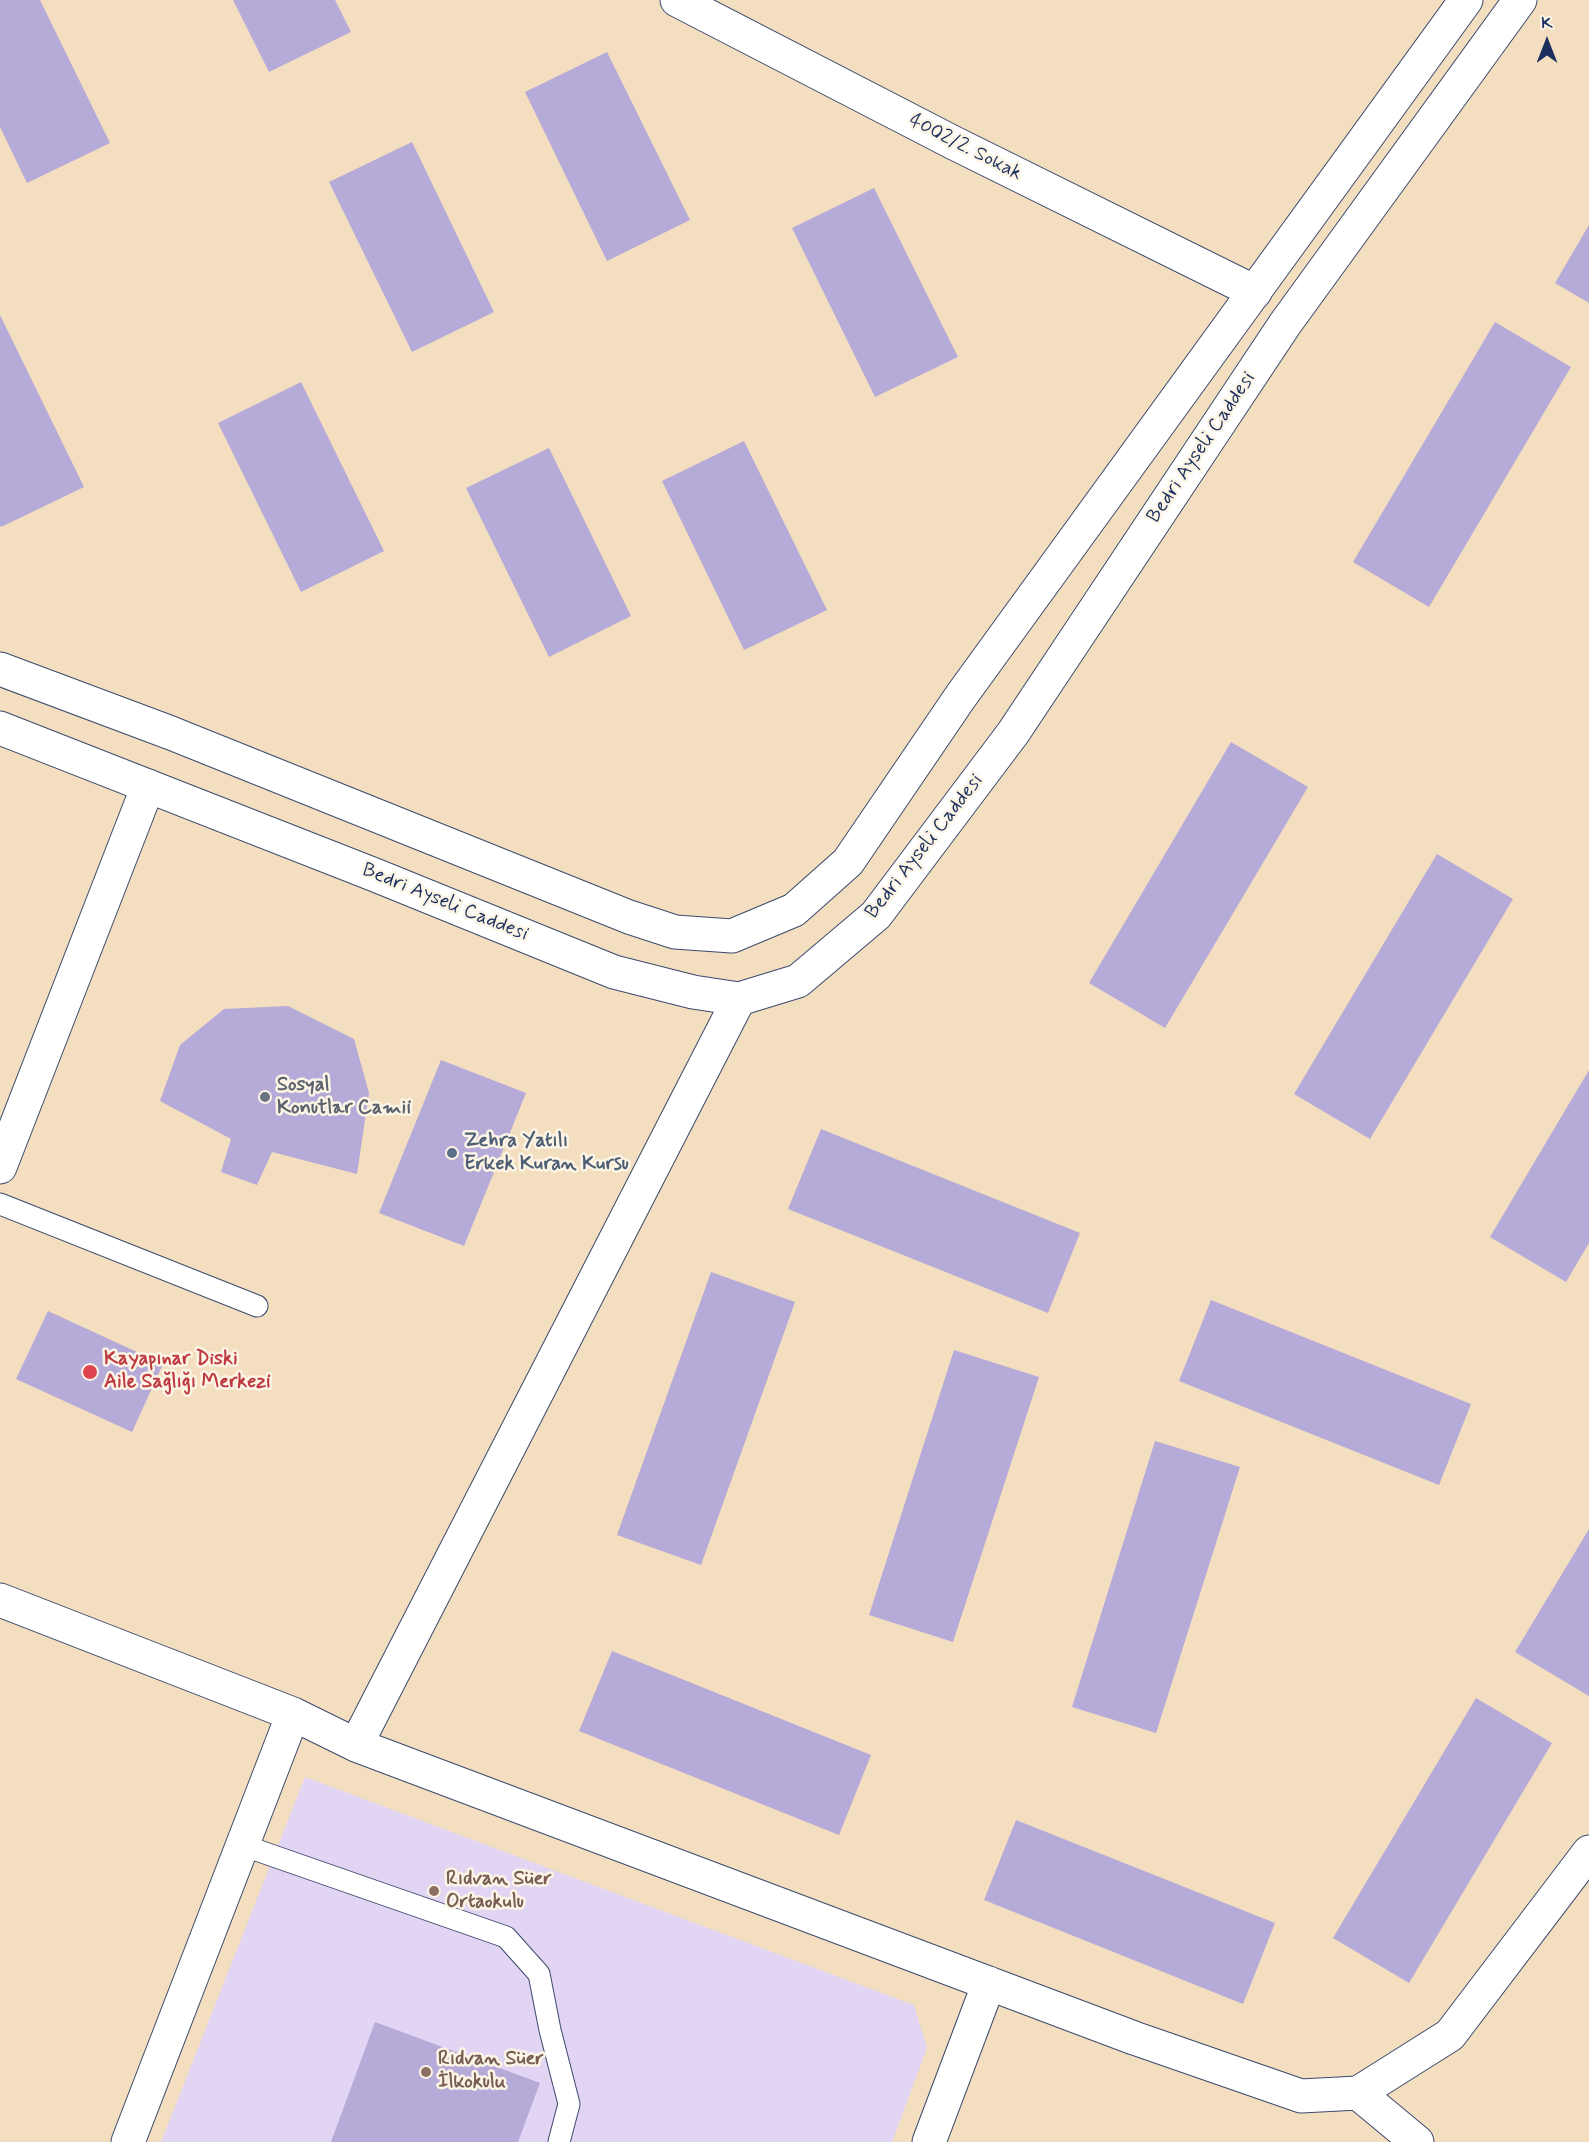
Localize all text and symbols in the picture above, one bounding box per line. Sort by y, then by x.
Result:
north arrow [1517,12,1577,72]
text: K [1541,13,1553,34]
street label: 4002/2. Sokak [904,109,1026,187]
street label: Bedri Ayseli Caddesi [1143,368,1261,528]
street label: Bedri Ayseli Caddesi [861,770,989,924]
street label: Bedri Ayseli Caddesi [358,859,532,947]
place label: Sosyal Konutlar Camii [277,1074,411,1121]
marker: Sosyal Konutlar Camii [258,1090,272,1104]
place label: Zehra Yatılı Erkek Kuran Kursu [464,1130,629,1177]
marker: Zehra Yatılı Erkek Kuran Kursu [445,1146,459,1160]
place label: Kayapınar Diski Aile Sağlığı Merkezi [104,1348,271,1395]
marker: Kayapınar Diski Aile Sağlığı Merkezi [81,1363,99,1381]
place label: Rıdvan Süer Ortaokulu [446,1868,552,1915]
marker: Rıdvan Süer Ortaokulu [427,1884,441,1898]
place label: Rıdvan Süer İlkokulu [438,2048,544,2095]
marker: Rıdvan Süer İlkokulu [419,2065,433,2079]

